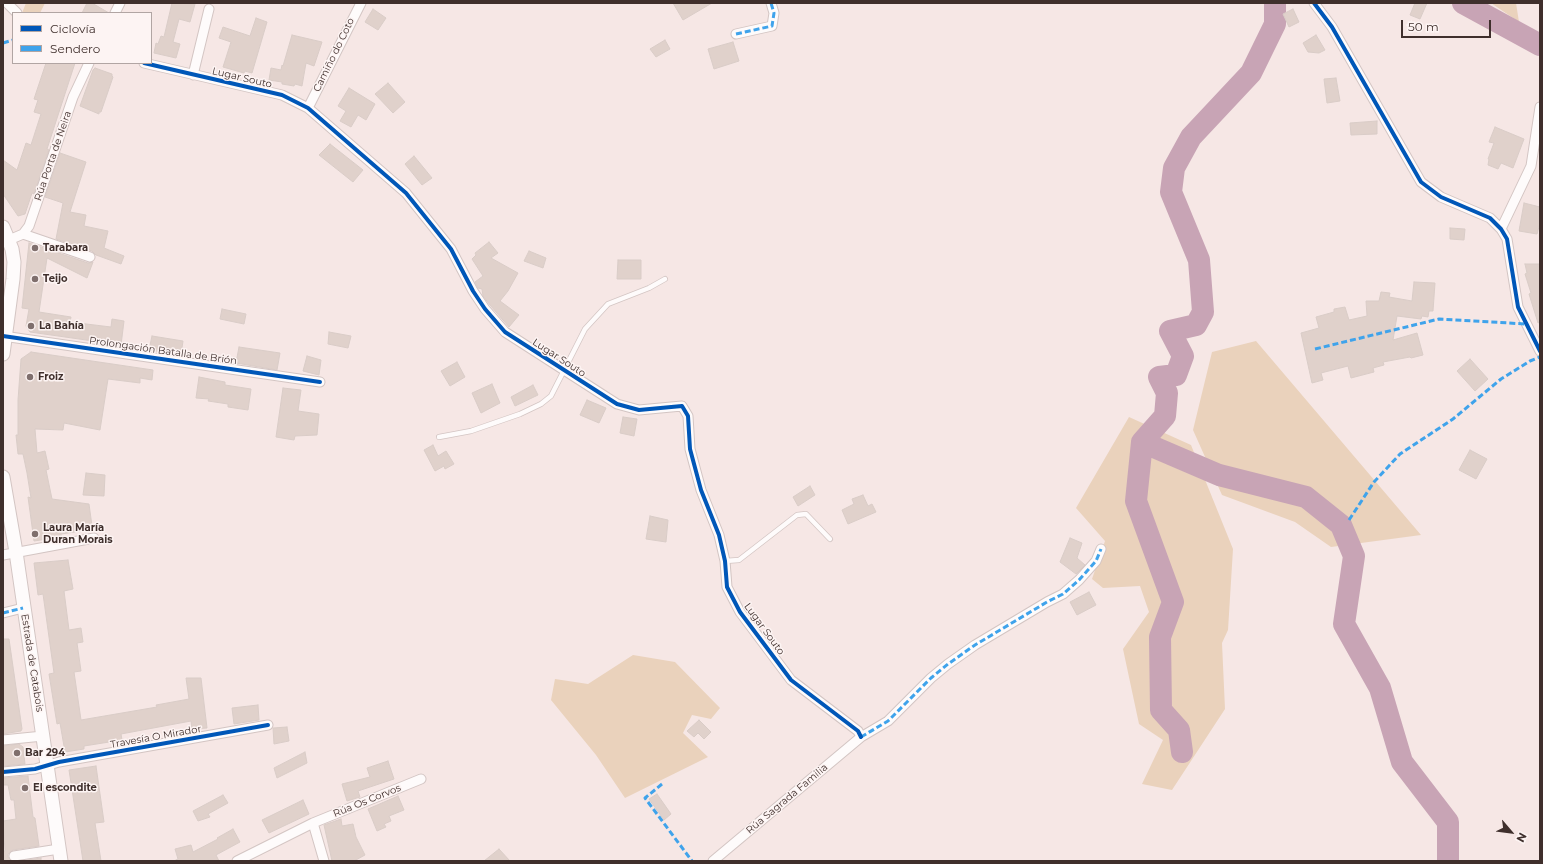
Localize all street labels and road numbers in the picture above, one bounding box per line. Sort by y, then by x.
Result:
street label: Camiño do Coto [311,16,357,94]
street label: Lugar Souto [211,65,273,91]
street label: Rúa Porta de Neira [32,110,74,202]
street label: Prolongación Batalla de Brión [88,335,238,367]
street label: Lugar Souto [530,336,588,380]
street label: Lugar Souto [741,601,787,657]
street label: Estrada de Catabois [18,613,46,713]
street label: Travesía O Mirador [110,723,202,751]
street label: Rúa Sagrada Familia [744,761,830,837]
street label: Rúa Os Corvos [331,782,403,820]

